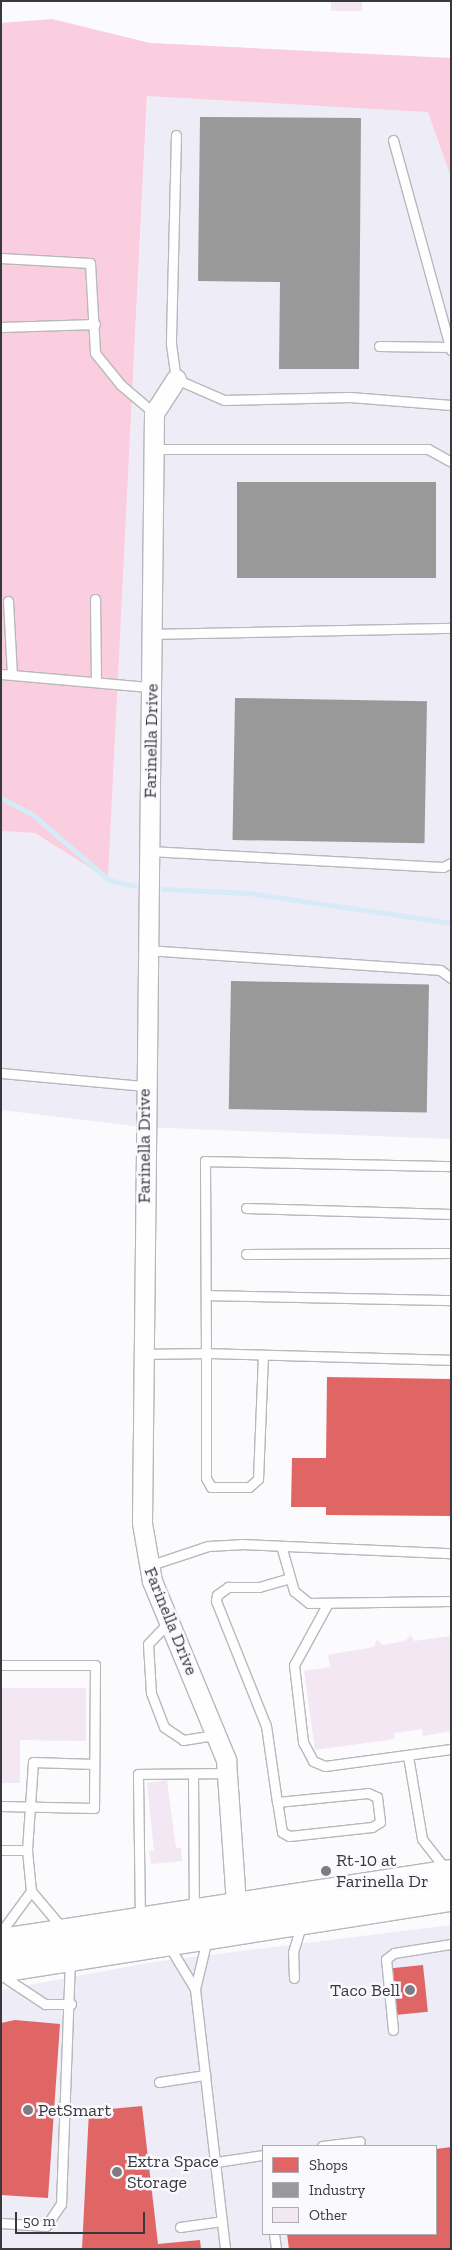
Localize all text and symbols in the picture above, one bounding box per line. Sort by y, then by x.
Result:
street label: Farinella Drive [139,684,163,798]
street label: Farinella Drive [133,1089,155,1203]
street label: Farinella Drive [140,1564,202,1678]
place label: Rt-10 at Farinella Dr [336,1850,428,1892]
marker: Rt-10 at Farinella Dr [320,1865,332,1877]
place label: Taco Bell [330,1979,400,2001]
marker: Taco Bell [404,1984,416,1996]
place label: PetSmart [38,2099,111,2121]
marker: PetSmart [22,2104,34,2116]
legend [262,2145,437,2235]
place label: Extra Space Storage [127,2151,219,2194]
text: Shops [309,2156,348,2174]
marker: Extra Space Storage [111,2166,123,2178]
text: Industry [309,2181,365,2199]
scale bar [18,2202,148,2234]
text: Other [309,2206,347,2224]
text: 50 m [23,2212,56,2230]

